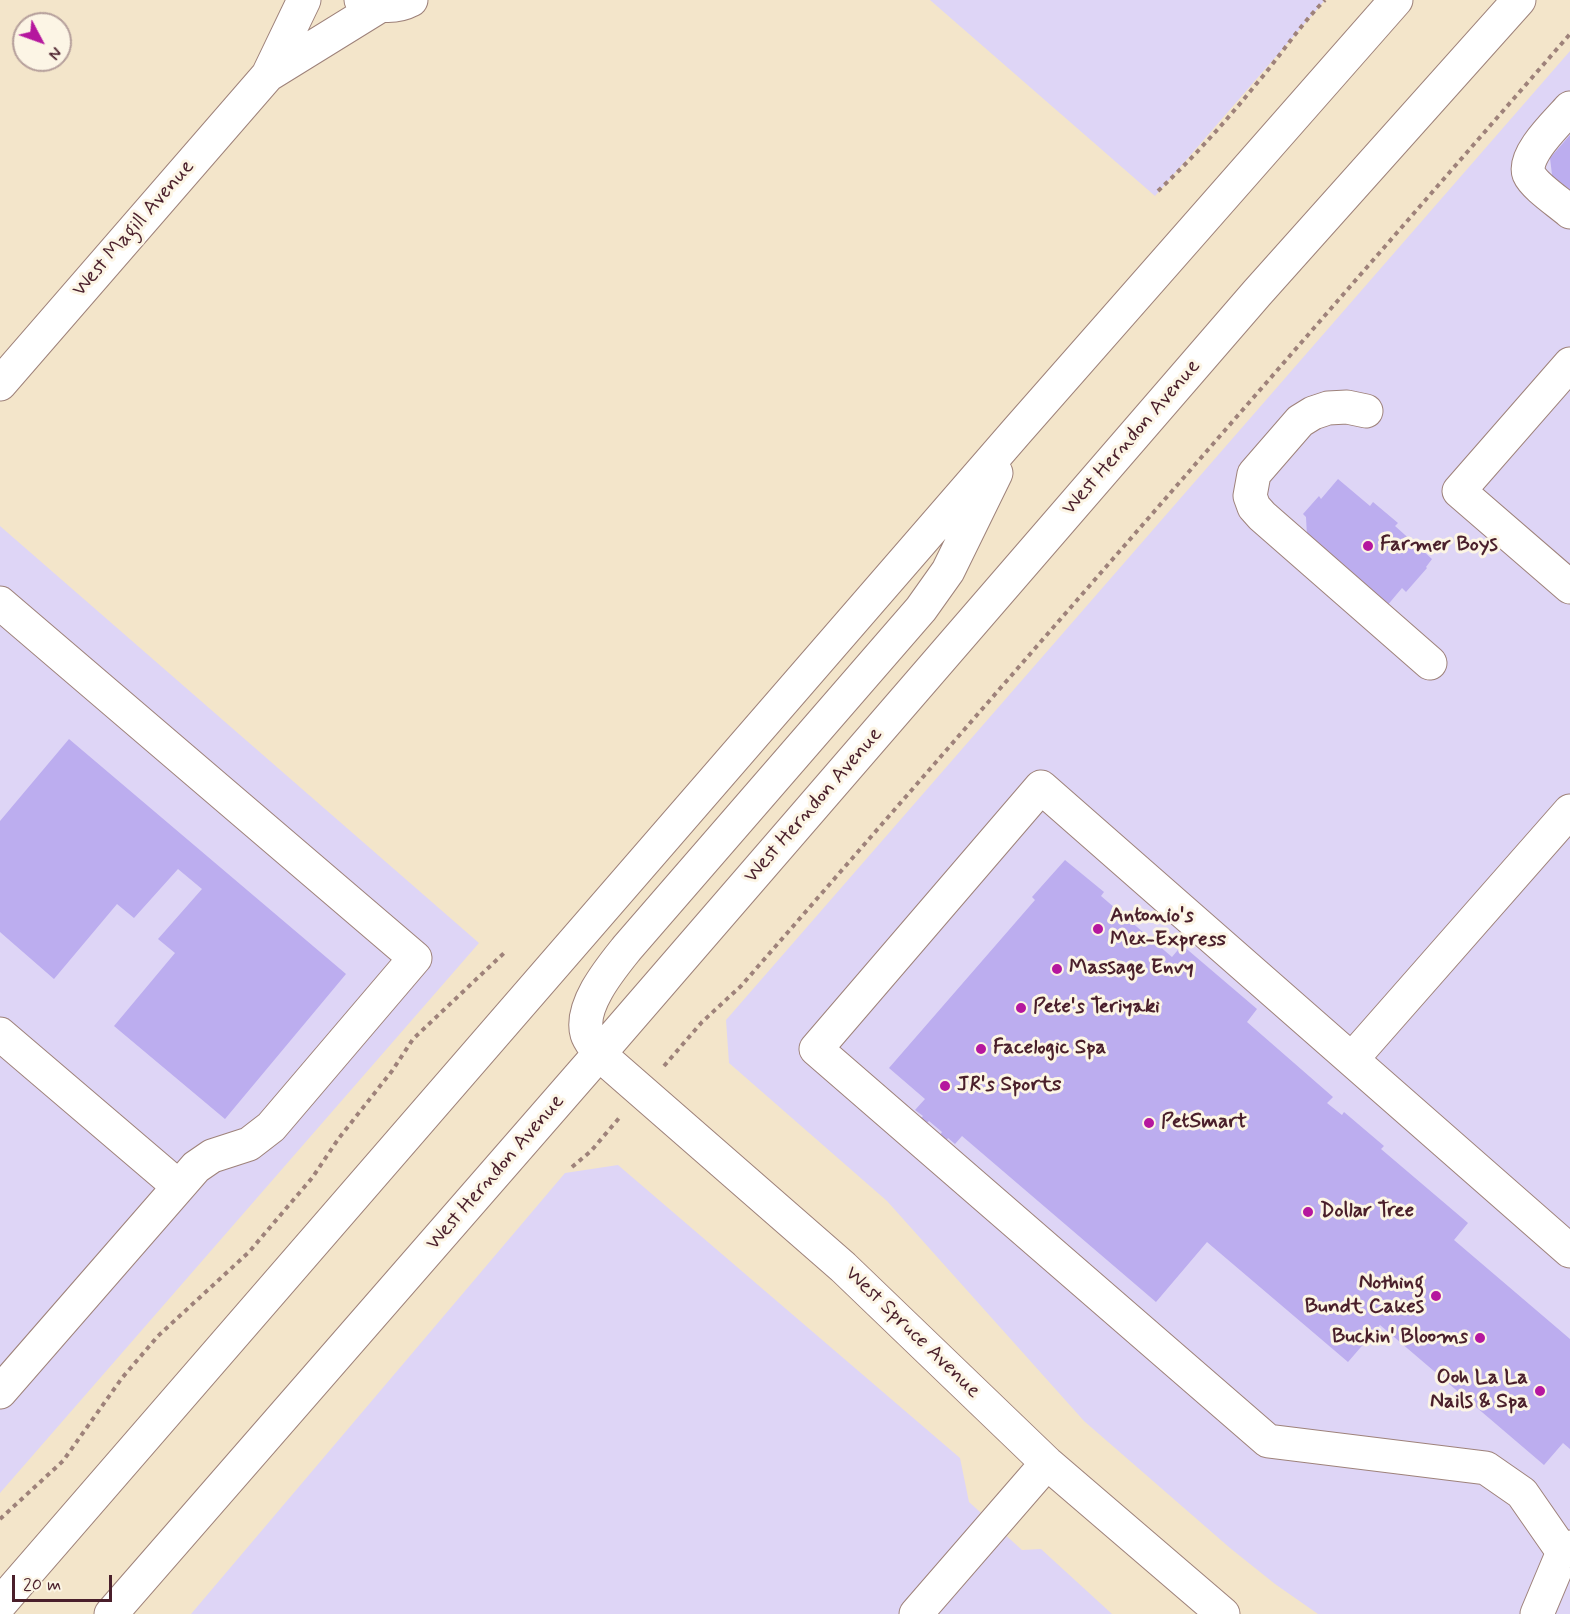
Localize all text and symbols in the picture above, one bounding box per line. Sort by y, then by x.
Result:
north arrow [12,12,72,72]
text: N [43,42,66,64]
street label: West Magill Avenue [68,155,200,303]
street label: West Herndon Avenue [1057,355,1207,521]
place label: Farmer Boys [1380,533,1498,559]
marker: Farmer Boys [1361,539,1375,553]
street label: West Herndon Avenue [739,723,889,889]
place label: Antonio's Mex-Express [1110,904,1226,954]
marker: Antonio's Mex-Express [1091,922,1105,936]
place label: Massage Envy [1069,956,1194,982]
marker: Massage Envy [1050,962,1064,976]
place label: Pete's Teriyaki [1033,995,1160,1021]
marker: Pete's Teriyaki [1014,1001,1028,1015]
place label: Facelogic Spa [993,1036,1106,1062]
marker: Facelogic Spa [974,1042,988,1056]
place label: JR's Sports [957,1073,1061,1099]
marker: JR's Sports [938,1079,952,1093]
street label: West Herndon Avenue [421,1090,571,1256]
place label: PetSmart [1161,1110,1247,1136]
marker: PetSmart [1142,1116,1156,1130]
place label: Dollar Tree [1320,1199,1414,1225]
marker: Dollar Tree [1301,1205,1315,1219]
street label: West Spruce Avenue [839,1262,985,1404]
place label: Nothing Bundt Cakes [1305,1271,1424,1321]
marker: Nothing Bundt Cakes [1429,1289,1443,1303]
place label: Buckin' Blooms [1332,1325,1468,1351]
marker: Buckin' Blooms [1473,1331,1487,1345]
place label: Ooh La La Nails & Spa [1430,1366,1528,1416]
marker: Ooh La La Nails & Spa [1533,1384,1547,1398]
scale bar [15,1563,116,1601]
text: 20 m [23,1573,61,1597]

